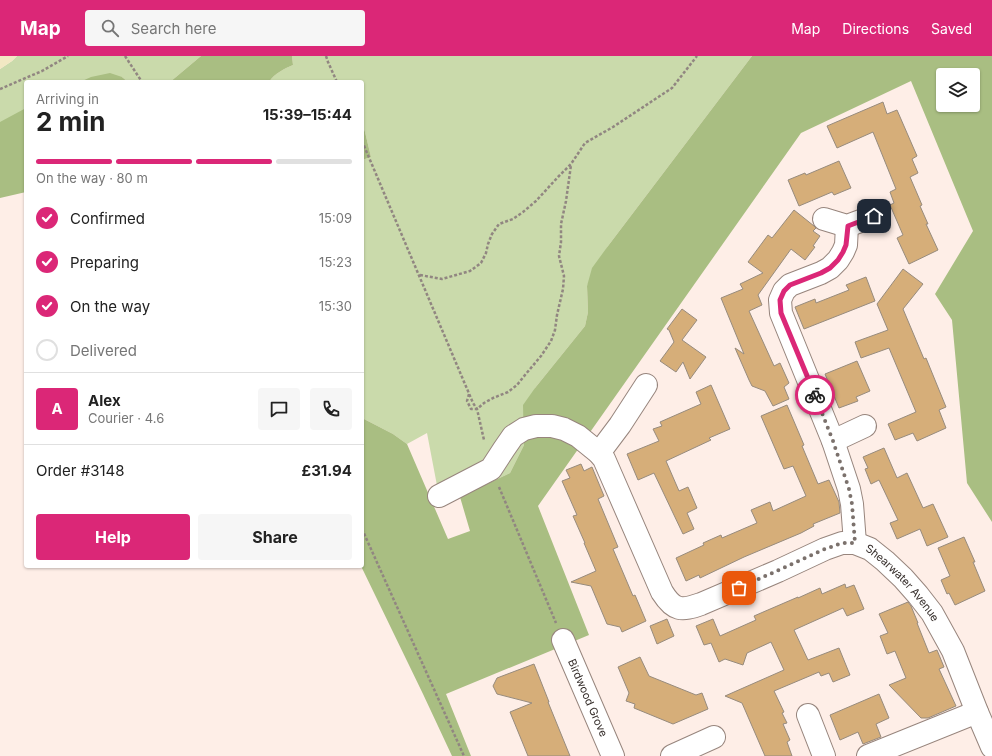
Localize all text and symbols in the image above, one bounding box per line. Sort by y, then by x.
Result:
search box [85,10,365,46]
text: Map [20,17,61,40]
icon: search [99,17,121,39]
text: Search here [131,19,216,38]
text: Map [791,20,820,37]
text: Directions [842,20,909,37]
text: Saved [931,20,972,37]
map controls [936,68,980,112]
button: layers [936,68,980,112]
text: Arriving in [36,91,99,107]
text: 15:39–15:44 [263,105,352,124]
text: 2 min [36,106,106,137]
text: On the way · 80 m [36,170,148,186]
pin [857,199,891,233]
icon: home [863,205,885,227]
icon: check [36,207,58,229]
text: Confirmed [70,209,145,228]
text: 15:09 [319,210,352,226]
icon: check [36,251,58,273]
text: Preparing [70,253,139,272]
text: 15:23 [319,254,352,270]
icon: check [36,295,58,317]
text: On the way [70,297,150,316]
text: 15:30 [319,298,352,314]
text: Delivered [70,341,137,360]
courier [795,375,835,415]
icon: bike [804,384,826,406]
button: chat [258,388,300,430]
button: phone [310,388,352,430]
text: Alex [88,391,121,410]
text: A [51,399,63,418]
text: Courier · 4.6 [88,410,164,426]
text: Order #3148 [36,461,125,480]
text: £31.94 [302,461,352,480]
button: Help [36,514,190,560]
button: Share [198,514,352,560]
street label: Shearwater Avenue [864,541,942,624]
pin [722,571,756,605]
icon: bag [728,577,750,599]
street label: Birdwood Grove [565,657,611,739]

